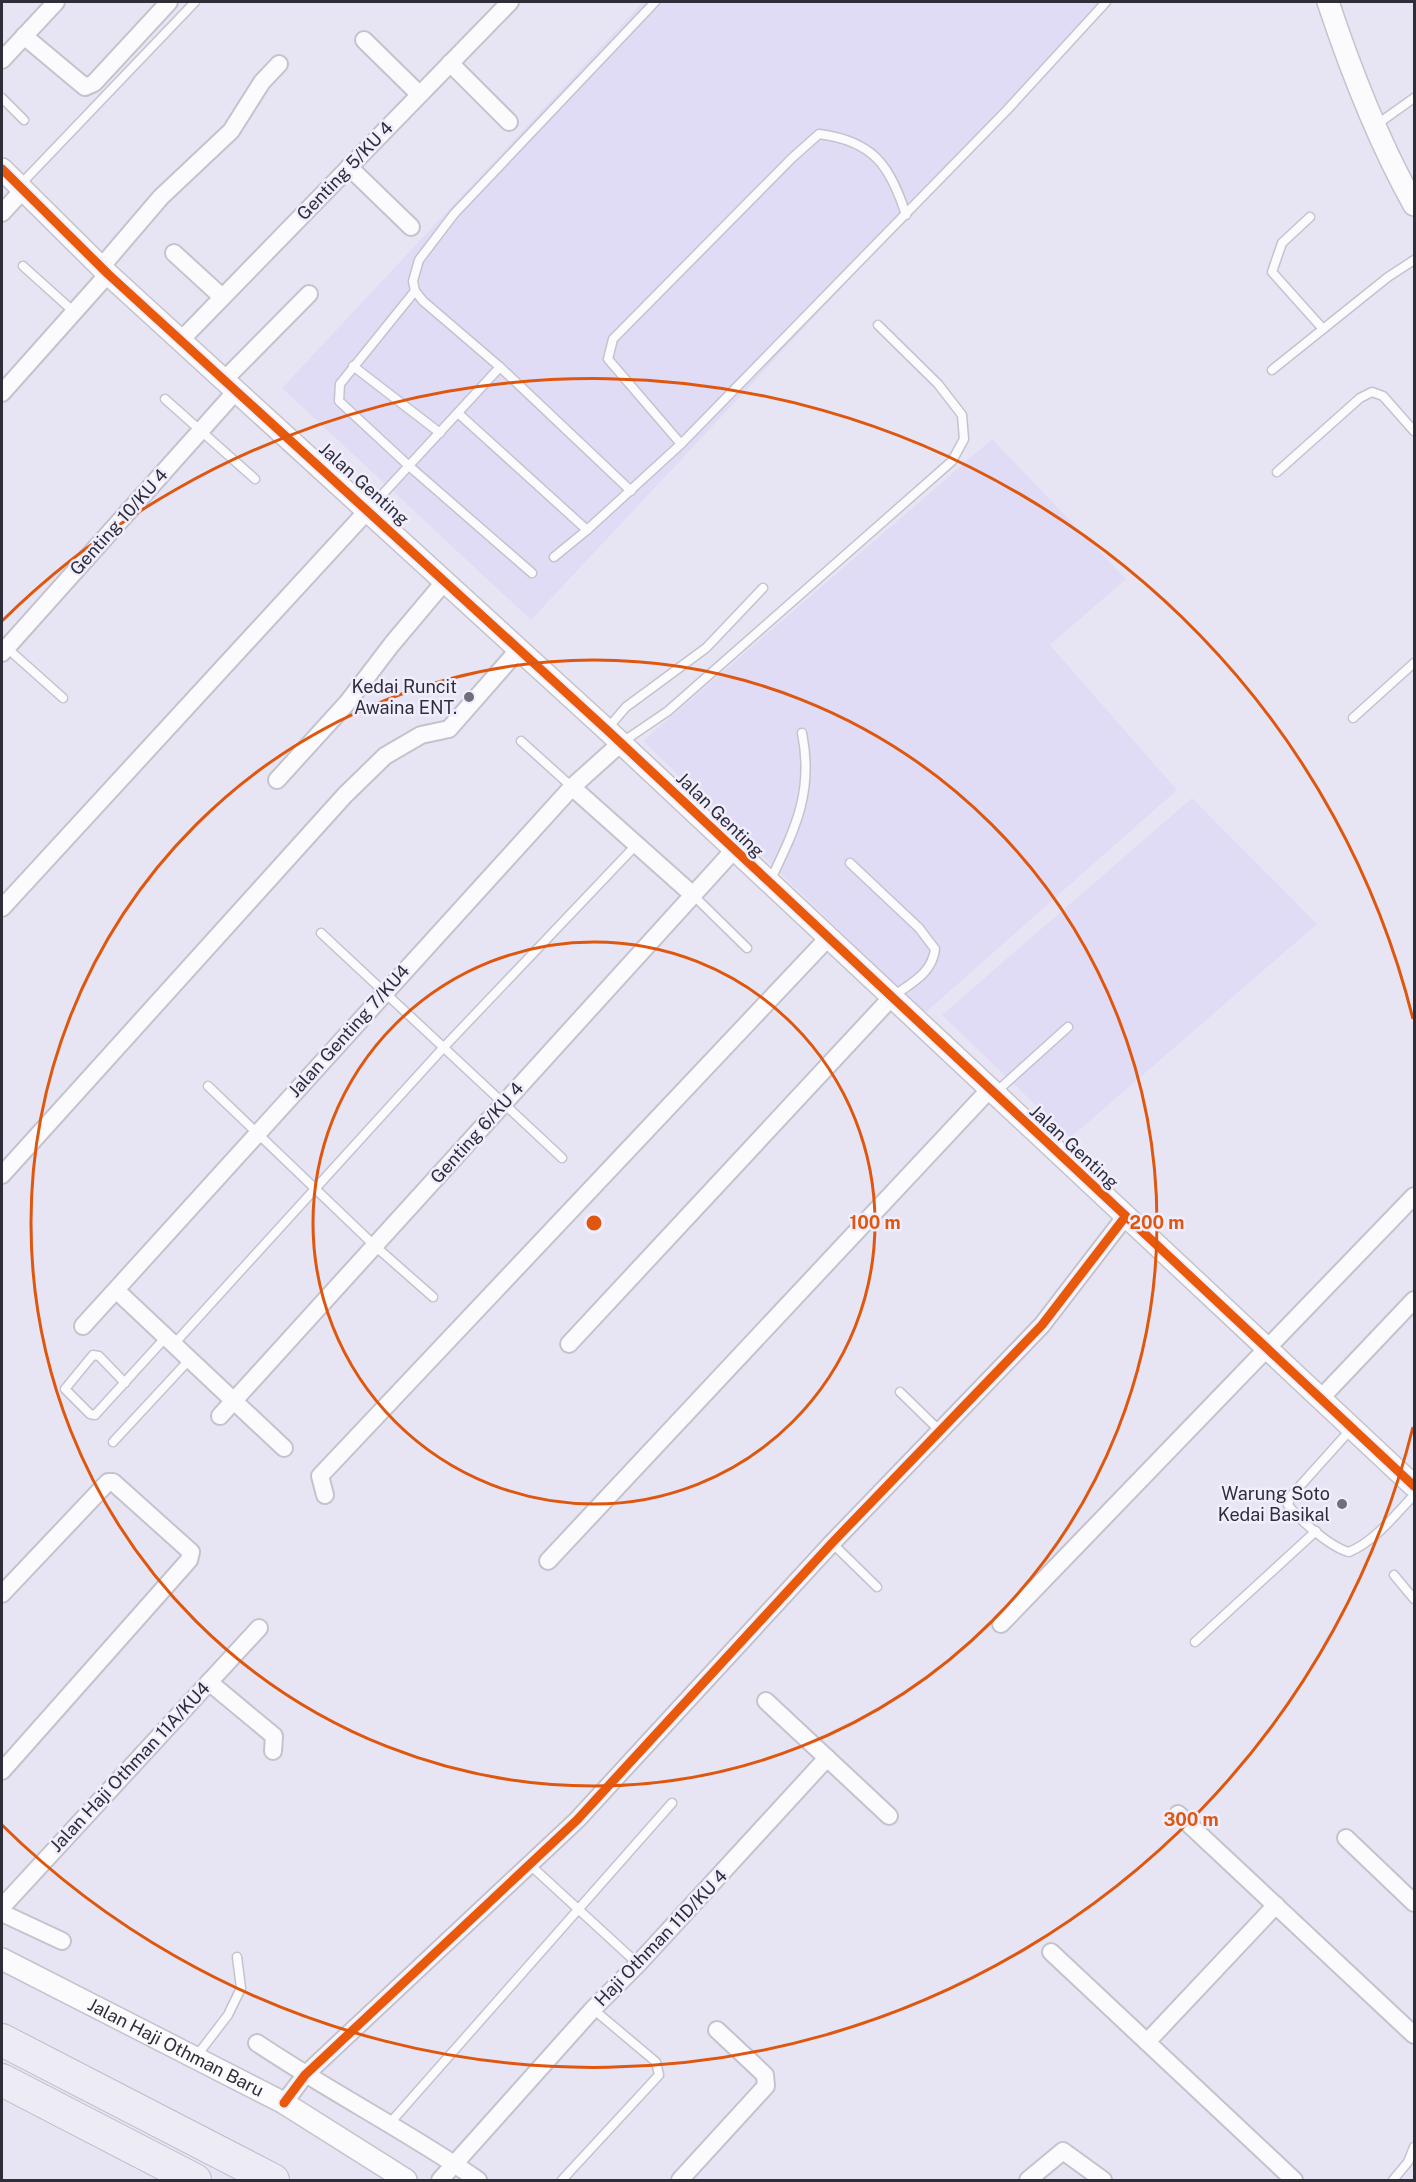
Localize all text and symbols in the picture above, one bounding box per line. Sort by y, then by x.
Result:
street label: Genting 5/KU 4 [292,117,397,224]
street label: Jalan Genting [315,438,414,529]
street label: Genting 10/KU 4 [65,464,172,579]
place label: Kedai Runcit Awaina ENT. [351,676,457,718]
marker: Kedai Runcit Awaina ENT. [462,690,476,704]
street label: Jalan Genting [672,768,768,862]
street label: Jalan Genting 7/KU4 [284,960,414,1101]
street label: Genting 6/KU 4 [426,1078,527,1188]
street label: Jalan Genting [1026,1100,1123,1193]
text: 100 m [849,1212,901,1233]
text: 200 m [1130,1212,1184,1233]
centre of rings [584,1213,604,1233]
place label: Warung Soto Kedai Basikal [1218,1483,1330,1525]
marker: Warung Soto Kedai Basikal [1335,1497,1349,1511]
street label: Jalan Haji Othman 11A/KU4 [45,1677,214,1856]
text: 300 m [1163,1809,1219,1830]
street label: Haji Othman 11D/KU 4 [590,1865,731,2010]
street label: Jalan Haji Othman Baru [84,1994,267,2101]

